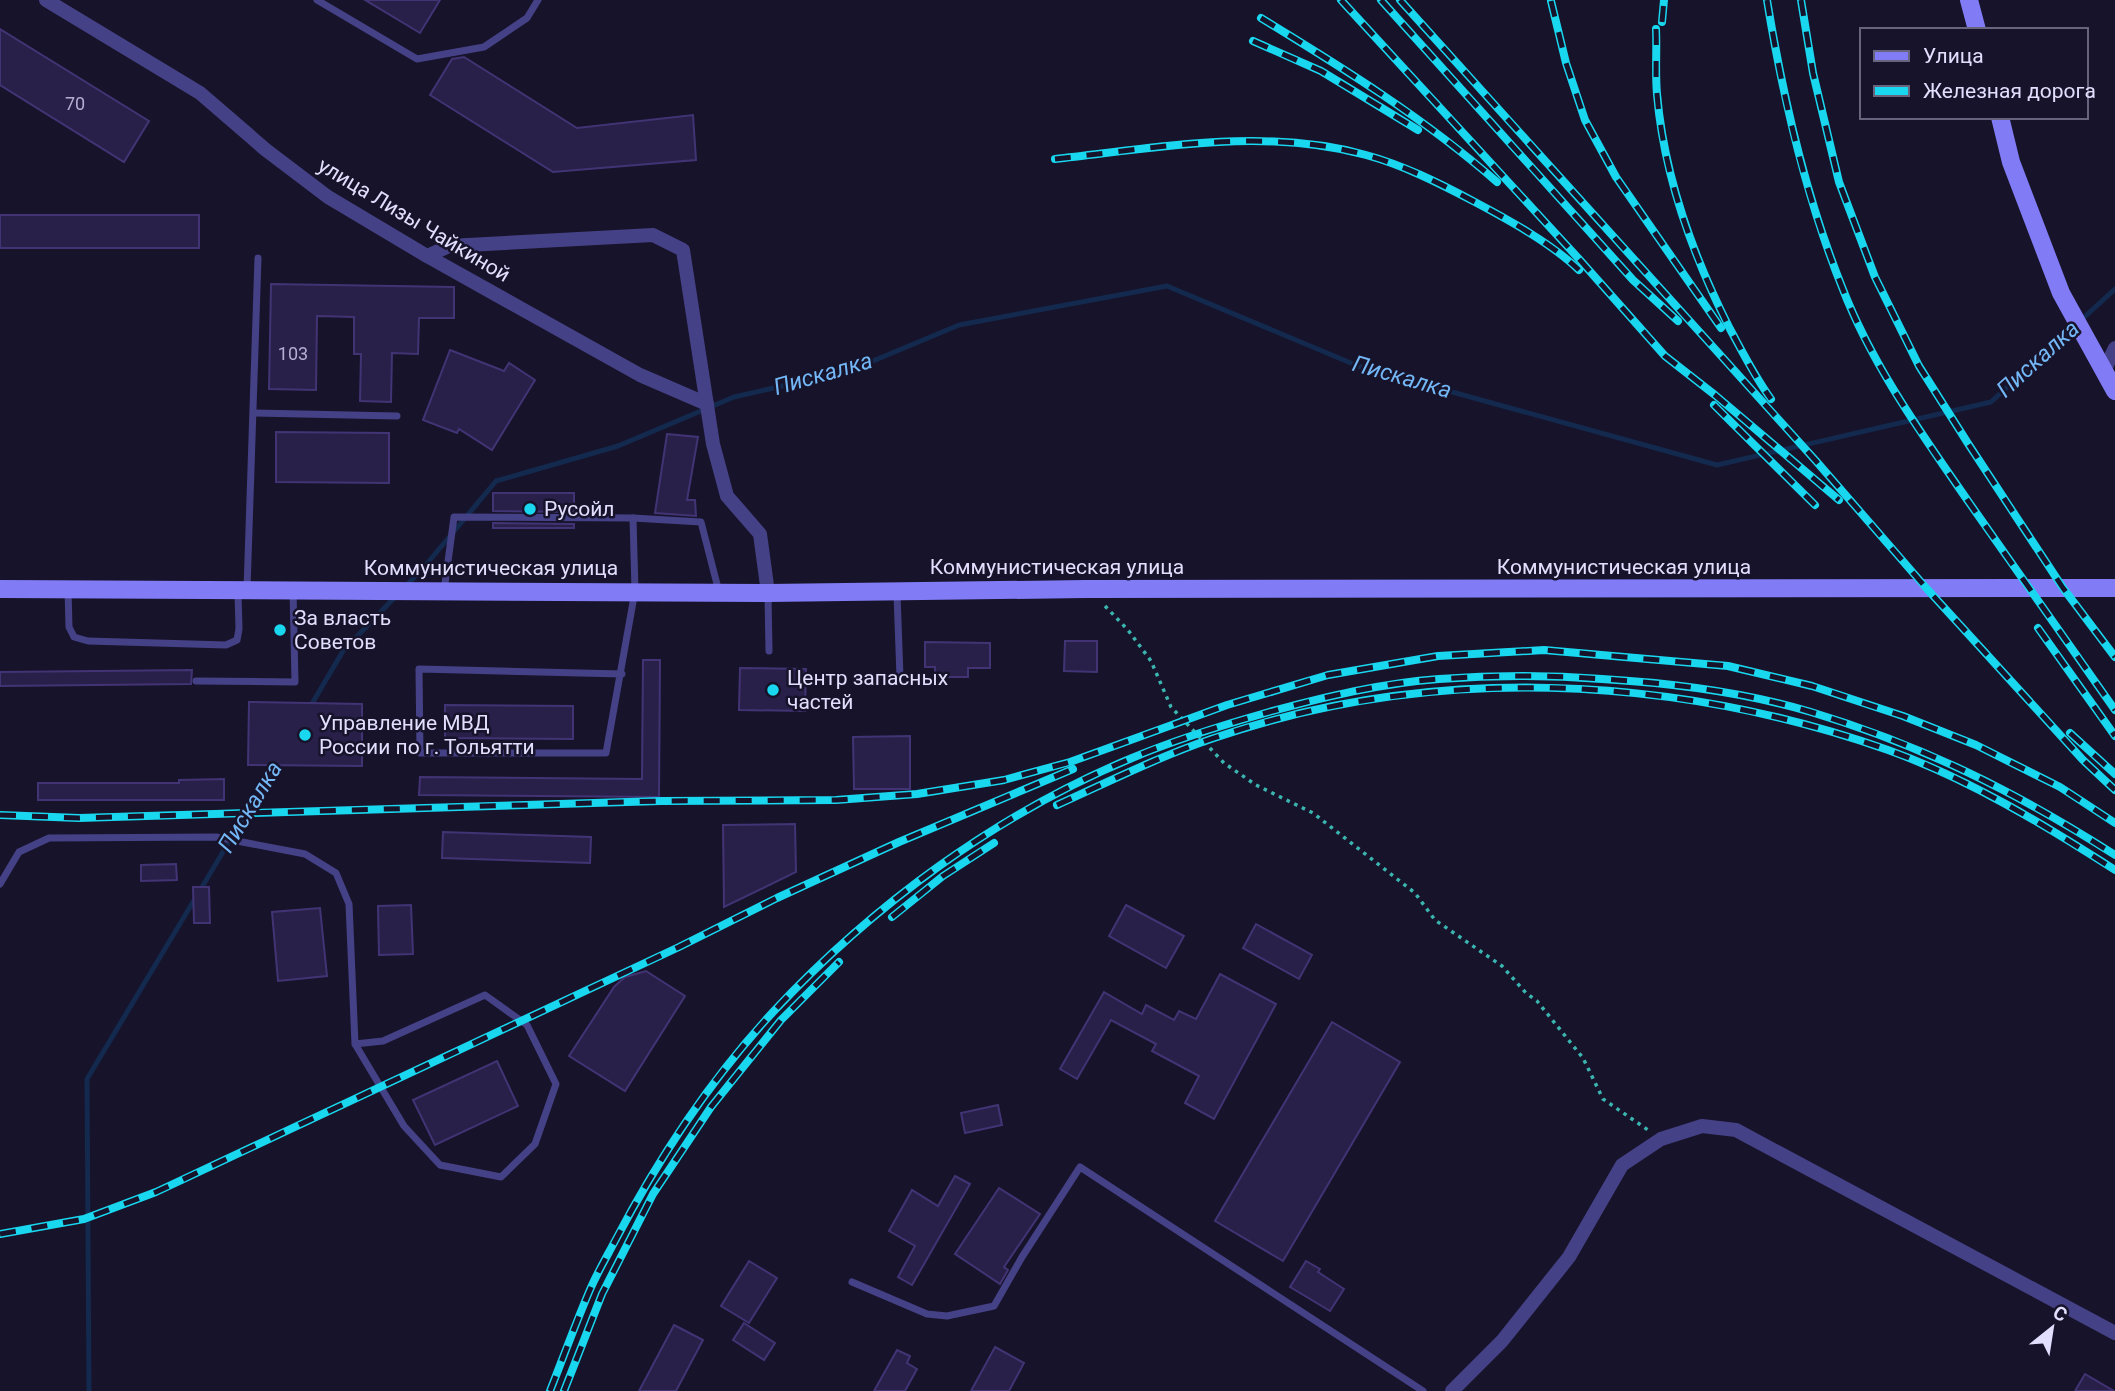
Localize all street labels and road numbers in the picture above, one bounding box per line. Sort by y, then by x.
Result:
street label: улица Лизы Чайкиной [314,153,514,287]
street label: Коммунистическая улица [930,555,1184,579]
street label: Коммунистическая улица [1497,555,1751,579]
street label: Коммунистическая улица [364,556,618,580]

